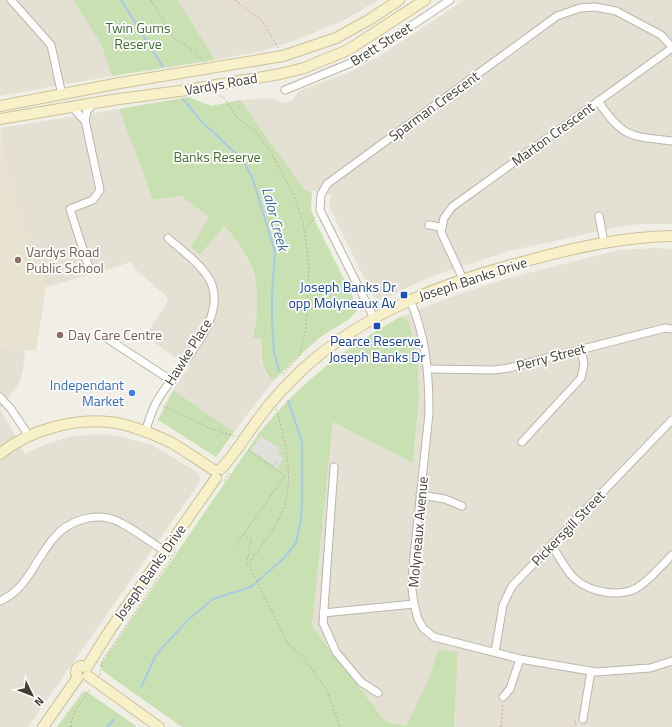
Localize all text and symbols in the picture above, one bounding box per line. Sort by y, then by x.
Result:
street label: Brett Street [346,16,416,71]
park label: Twin Gums Reserve [105,17,171,54]
street label: Sparman Crescent [384,65,483,146]
street label: Vardys Road [183,67,259,100]
street label: Marton Crescent [507,96,599,171]
park label: Banks Reserve [173,146,261,167]
water label: Lalor Creek [256,184,296,256]
place label: Vardys Road Public School [26,241,104,278]
street label: Joseph Banks Drive [416,251,530,306]
marker: Vardys Road Public School [13,255,23,265]
place label: Joseph Banks Dr opp Molyneaux Av [288,276,396,313]
marker: Joseph Banks Dr opp Molyneaux Av [399,290,409,300]
street label: Hawke Place [159,314,216,389]
marker: Pearce Reserve, Joseph Banks Dr [372,321,382,331]
place label: Day Care Centre [68,324,162,345]
marker: Day Care Centre [55,330,65,340]
place label: Pearce Reserve, Joseph Banks Dr [329,330,425,367]
street label: Perry Street [514,337,588,376]
place label: Independant Market [50,374,124,411]
marker: Independant Market [127,388,137,398]
street label: Molyneaux Avenue [402,476,433,588]
street label: Pickersgill Street [526,485,609,570]
street label: Joseph Banks Drive [109,519,191,624]
north arrow [12,675,52,715]
text: N [31,694,48,710]

